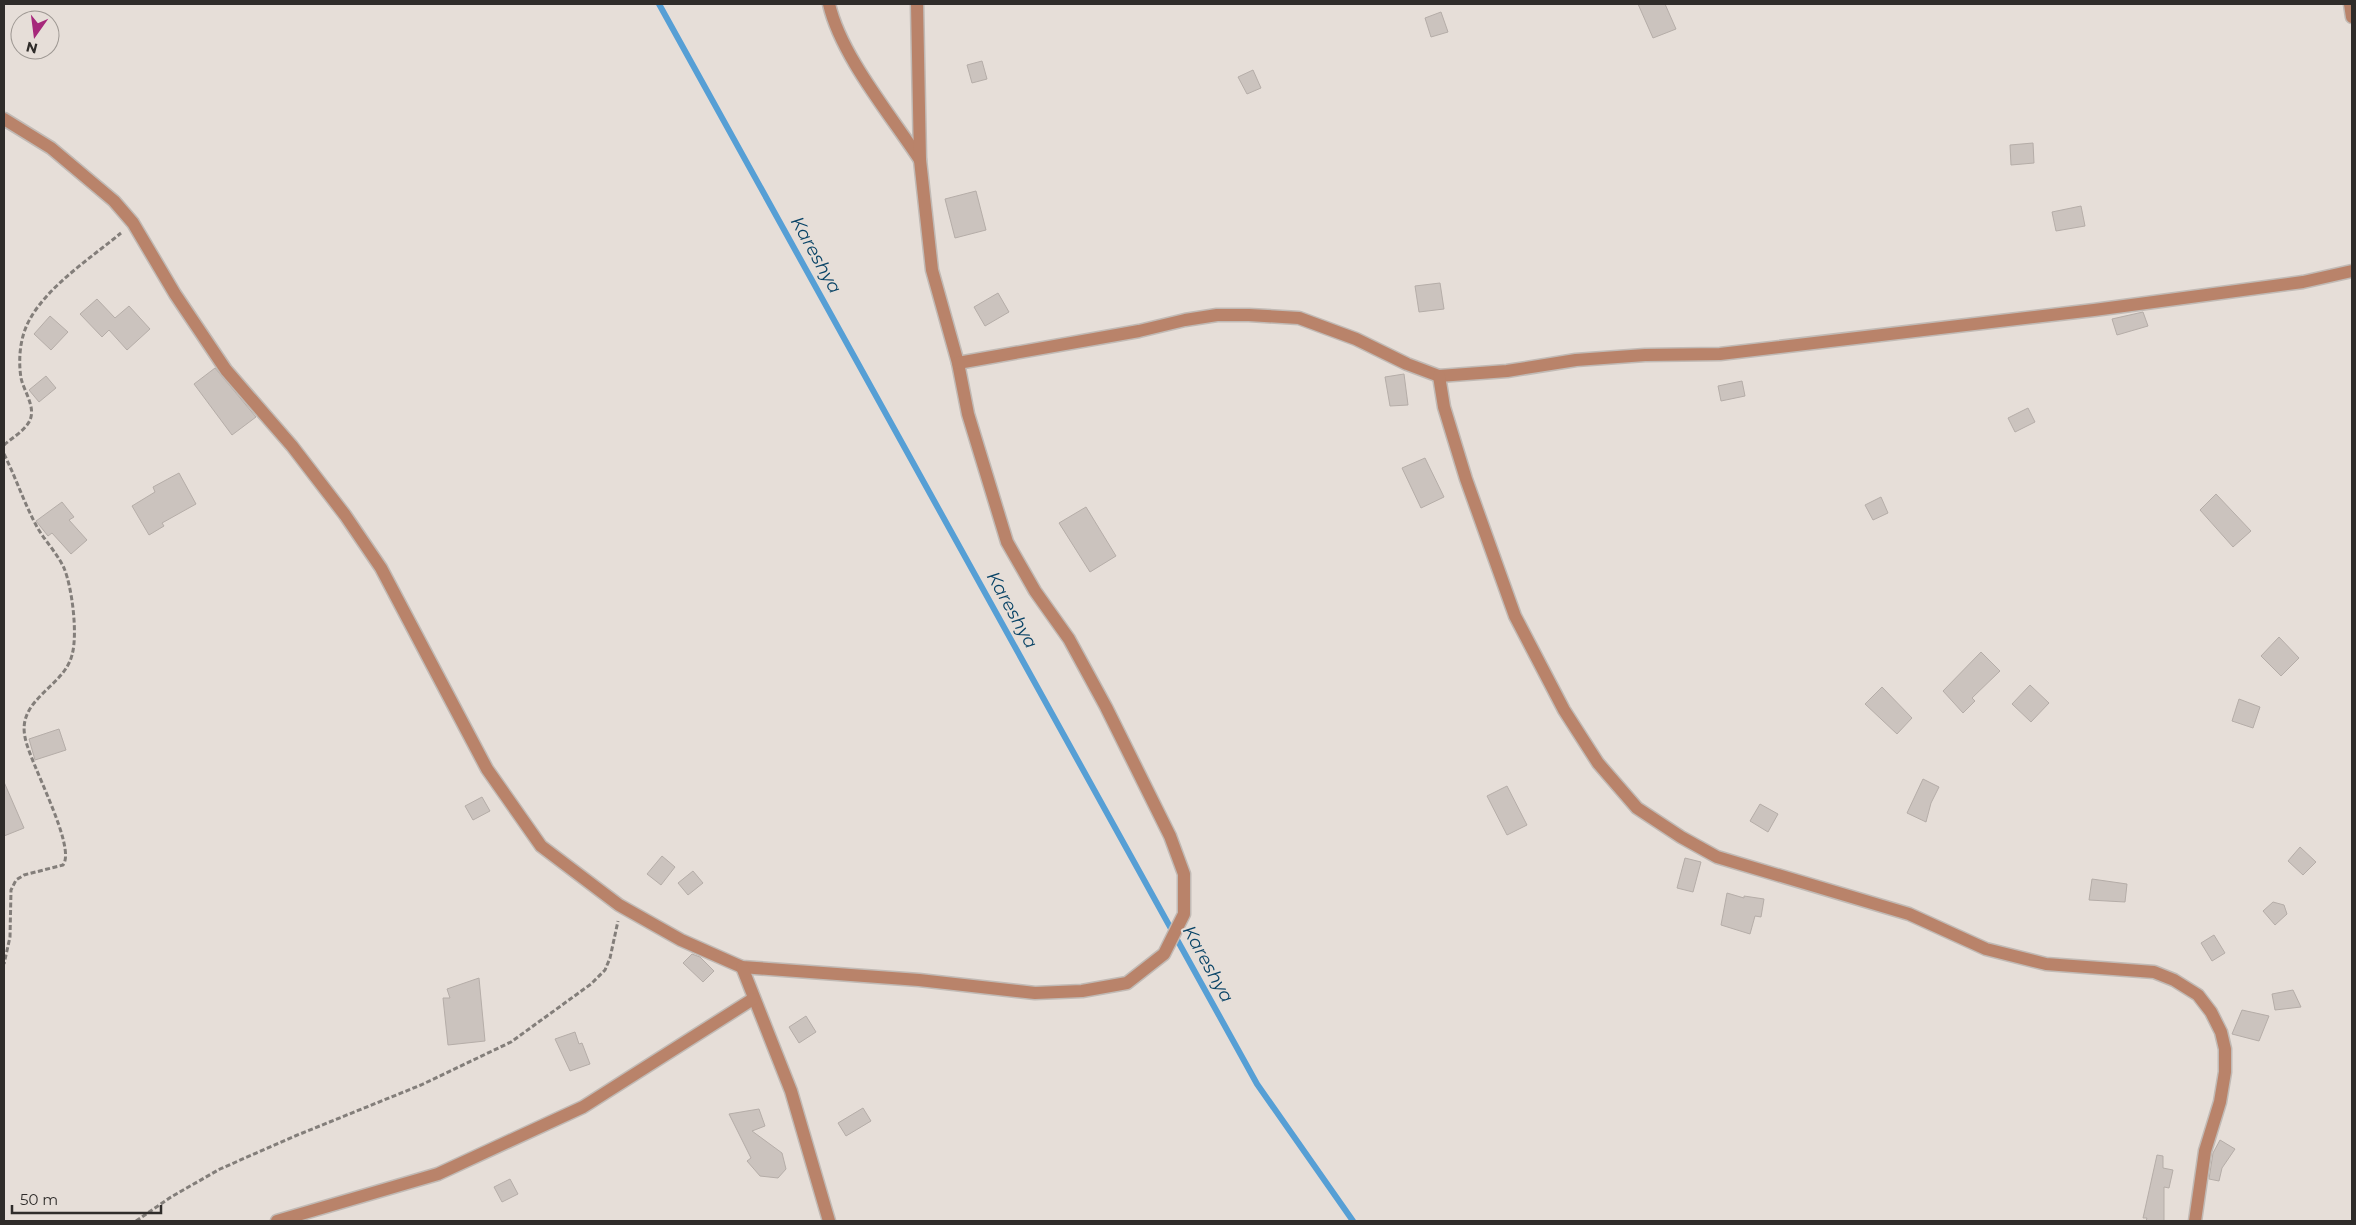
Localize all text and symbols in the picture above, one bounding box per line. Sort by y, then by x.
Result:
north arrow [10,10,60,60]
text: N [24,38,40,58]
water label: Kareshya [786,213,846,297]
water label: Kareshya [982,568,1042,652]
water label: Kareshya [1178,922,1238,1006]
scale bar [12,1182,161,1214]
text: 50 m [20,1190,58,1209]

